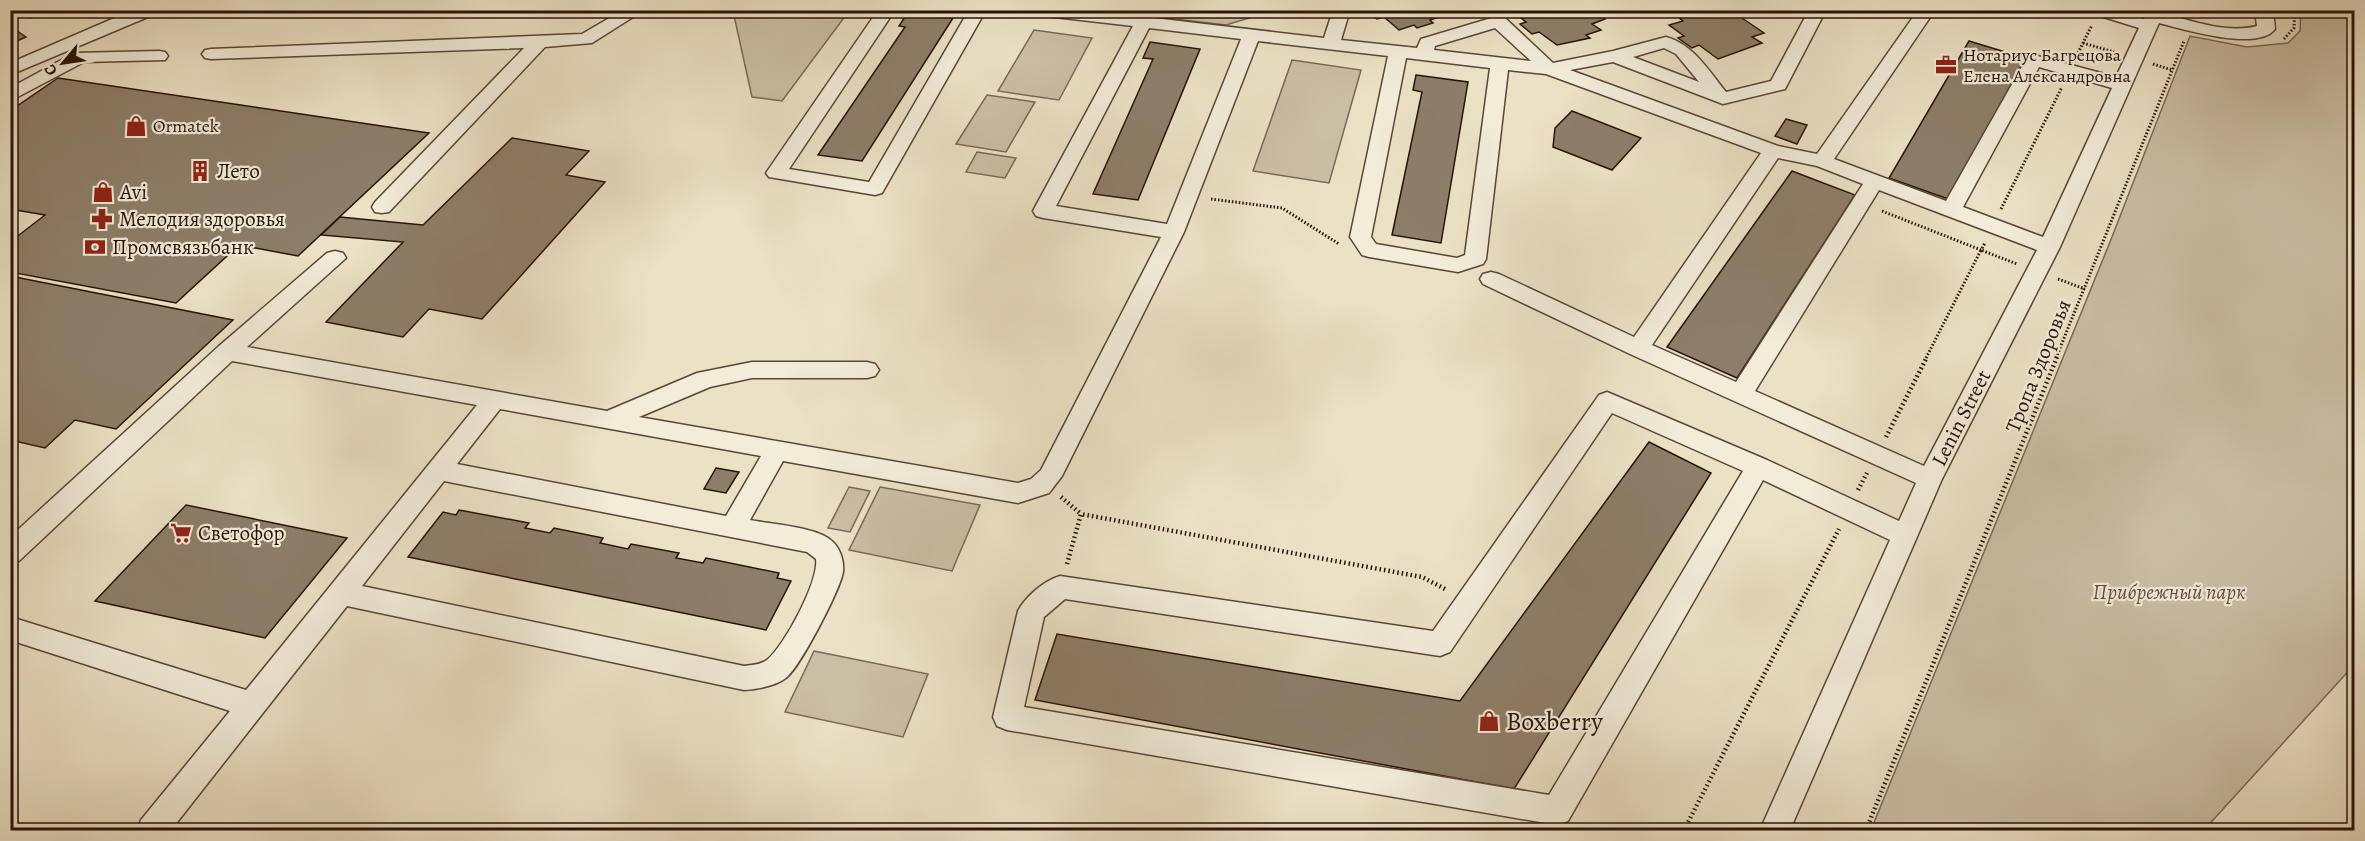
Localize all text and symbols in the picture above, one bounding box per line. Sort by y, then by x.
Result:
north arrow [33,33,93,93]
place label: Нотариус Багрецова Елена Александровна [1963,43,2132,88]
office icon: Нотариус Багрецова Елена Александровна [1934,53,1958,77]
text: С [39,60,63,79]
shop icon: Ormatek [124,114,148,138]
place label: Ormatek [153,114,219,138]
place label: Лето [217,157,260,185]
building icon: Лето [188,159,212,183]
place label: Avi [119,178,147,206]
shop icon: Avi [91,180,115,204]
place label: Мелодия здоровья [119,205,285,233]
pharmacy icon: Мелодия здоровья [90,207,114,231]
place label: Промсвязьбанк [112,233,254,261]
bank icon: Промсвязьбанк [83,235,107,259]
street label: Тропа Здоровья [1999,295,2077,437]
street label: Lenin Street [1925,365,1997,471]
place label: Светофор [198,519,285,547]
supermarket icon: Светофор [169,521,193,545]
park label: Прибрежный парк [2093,578,2245,606]
place label: Boxberry [1506,704,1603,739]
shop icon: Boxberry [1477,709,1501,733]

